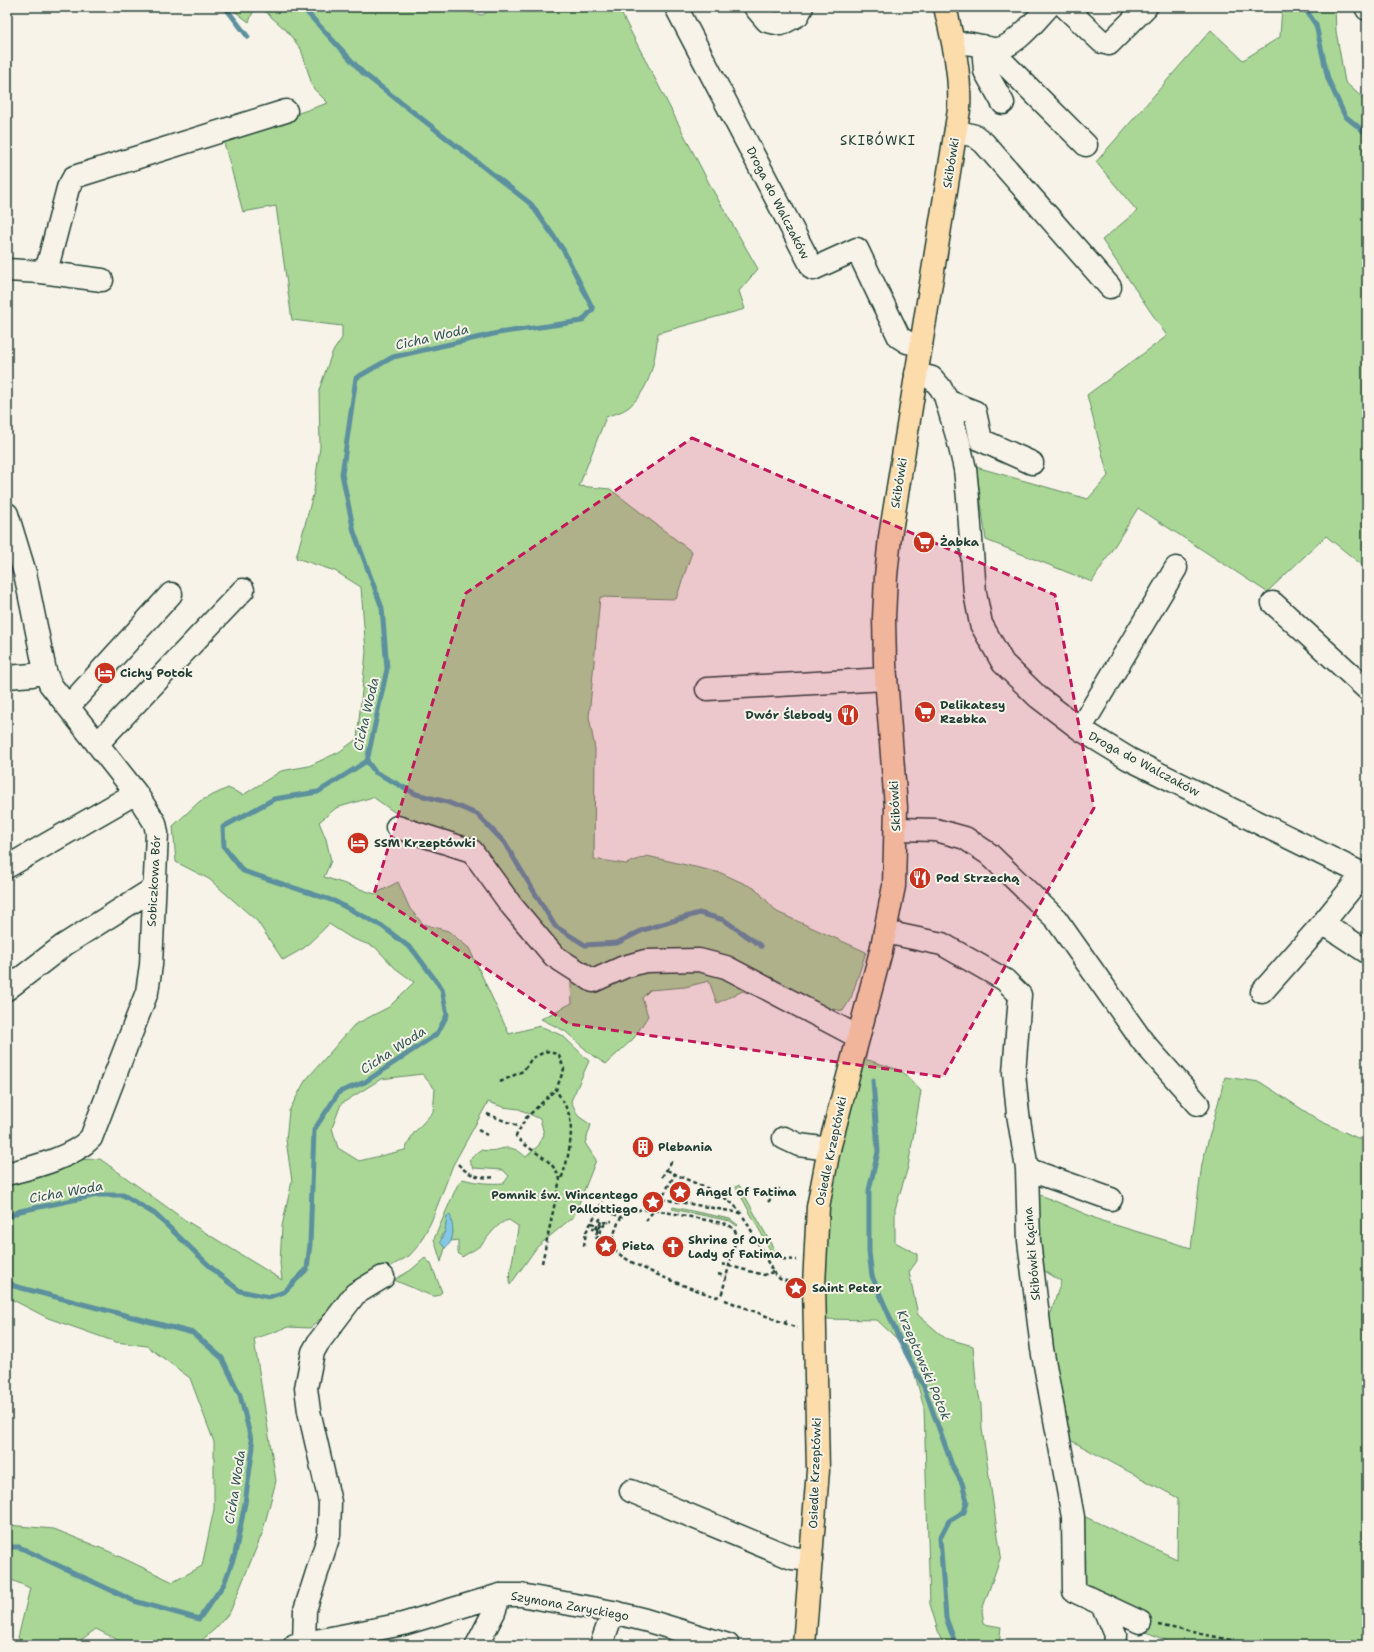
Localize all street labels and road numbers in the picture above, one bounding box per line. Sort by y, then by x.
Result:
street label: Skibówki [939,137,963,189]
street label: Droga do Walczaków [743,144,814,262]
street label: Skibówki [887,457,911,509]
street label: Droga do Walczaków [1086,728,1203,800]
street label: Skibówki [886,780,904,832]
street label: Sobiczkowa Bór [144,834,164,927]
street label: Osiedle Krzeptówki [812,1095,850,1207]
street label: Skibówki Kącina [1020,1206,1044,1301]
street label: Osiedle Krzeptówki [805,1417,825,1529]
street label: Szymona Zaryckiego [510,1588,630,1624]

